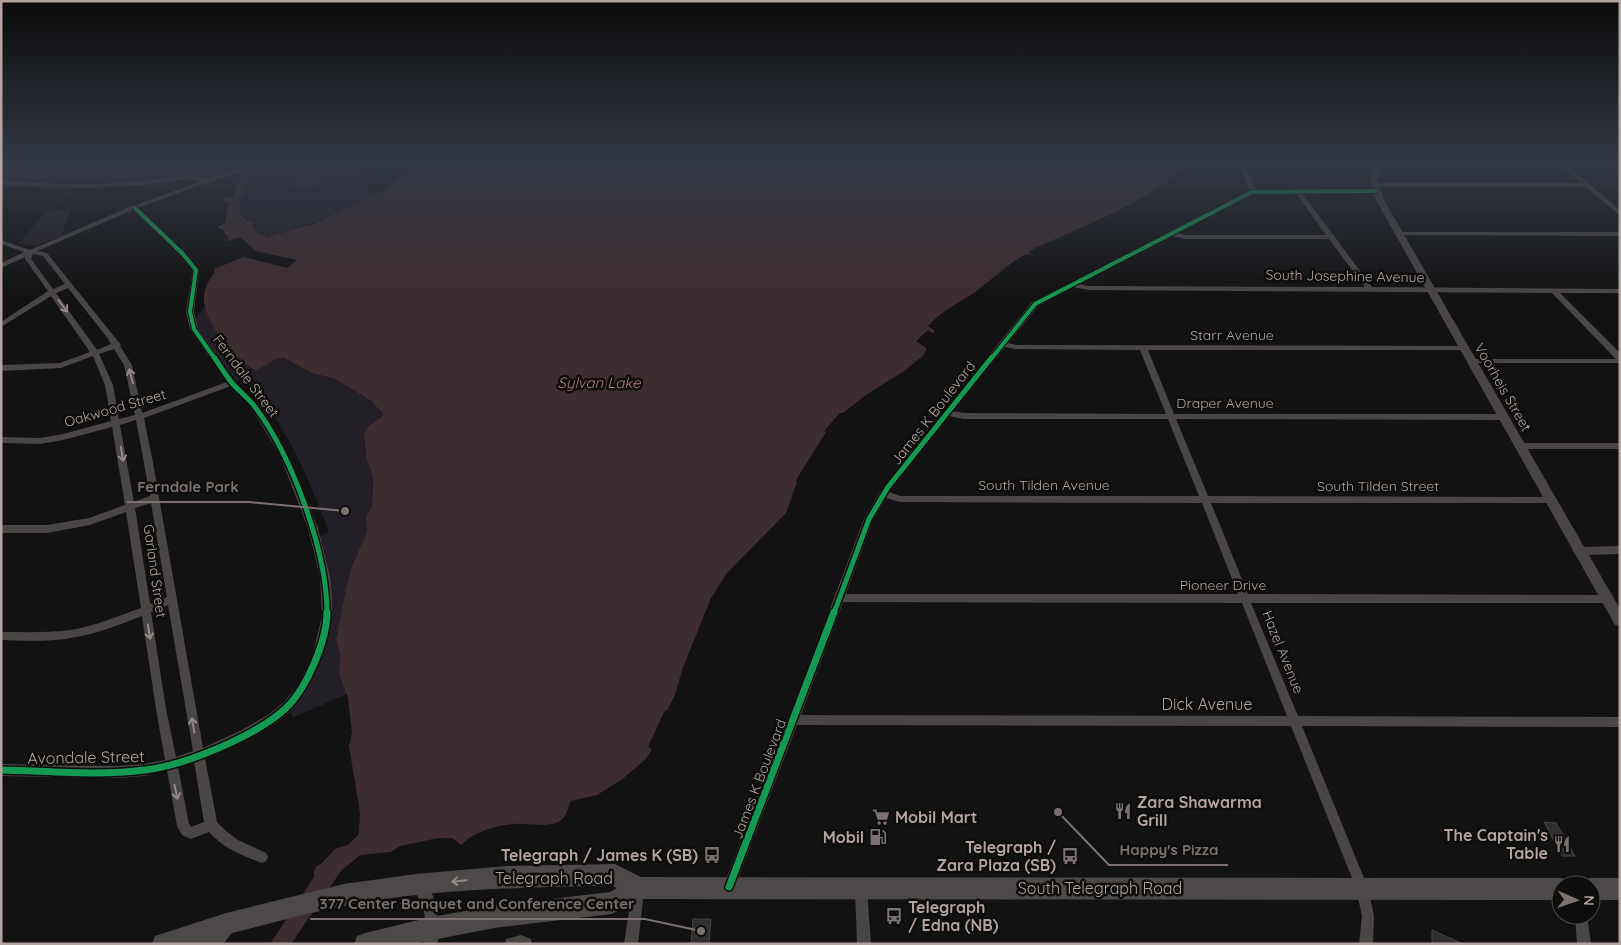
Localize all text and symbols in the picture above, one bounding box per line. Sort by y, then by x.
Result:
street label: South Josephine Avenue [1265,266,1425,286]
one-way arrow [57,299,68,312]
street label: Starr Avenue [1190,326,1274,344]
street label: Ferndale Street [209,331,283,421]
street label: Voorheis Street [1471,340,1536,434]
street label: James K Boulevard [887,358,979,468]
one-way arrow [126,368,135,384]
water label: Sylvan Lake [557,373,641,392]
street label: Oakwood Street [62,385,168,431]
street label: Draper Avenue [1176,394,1274,412]
one-way arrow [117,446,127,462]
callout: Ferndale Park [127,472,249,502]
street label: South Tilden Avenue [978,476,1110,494]
text: Ferndale Park [137,477,239,496]
street label: South Tilden Street [1317,477,1439,495]
street label: Garland Street [140,523,170,619]
street label: Pioneer Drive [1180,576,1266,594]
street label: Hazel Avenue [1258,608,1308,696]
one-way arrow [144,624,154,640]
street label: Dick Avenue [1162,694,1252,714]
street label: James K Boulevard [728,717,790,841]
one-way arrow [187,718,197,734]
street label: Avondale Street [27,746,145,768]
one-way arrow [172,784,181,800]
place label: Zara Shawarma Grill [1137,792,1262,830]
restaurant icon: Zara Shawarma Grill [1113,801,1133,821]
supermarket icon: Mobil Mart [871,807,891,827]
place label: Mobil Mart [895,807,977,827]
place label: The Captain's Table [1444,825,1548,863]
place label: Mobil [823,827,864,847]
fuel station icon: Mobil [868,827,888,847]
restaurant icon: The Captain's Table [1552,834,1572,854]
callout: Happy's Pizza [1109,835,1228,865]
place label: Telegraph / Zara Plaza (SB) [937,837,1056,875]
text: Happy's Pizza [1120,840,1219,859]
place label: Telegraph / James K (SB) [501,845,698,865]
bus stop icon: Telegraph / James K (SB) [702,845,722,865]
bus stop icon: Telegraph / Zara Plaza (SB) [1060,846,1080,866]
street label: Telegraph Road [495,868,613,888]
north arrow [1551,875,1601,925]
one-way arrow [451,876,467,886]
street label: South Telegraph Road [1018,878,1182,898]
callout: 377 Center Banquet and Conference Center [310,889,645,919]
text: 377 Center Banquet and Conference Center [319,894,635,913]
text: N [1580,895,1598,906]
place label: Telegraph / Edna (NB) [908,897,999,935]
bus stop icon: Telegraph / Edna (NB) [884,906,904,926]

